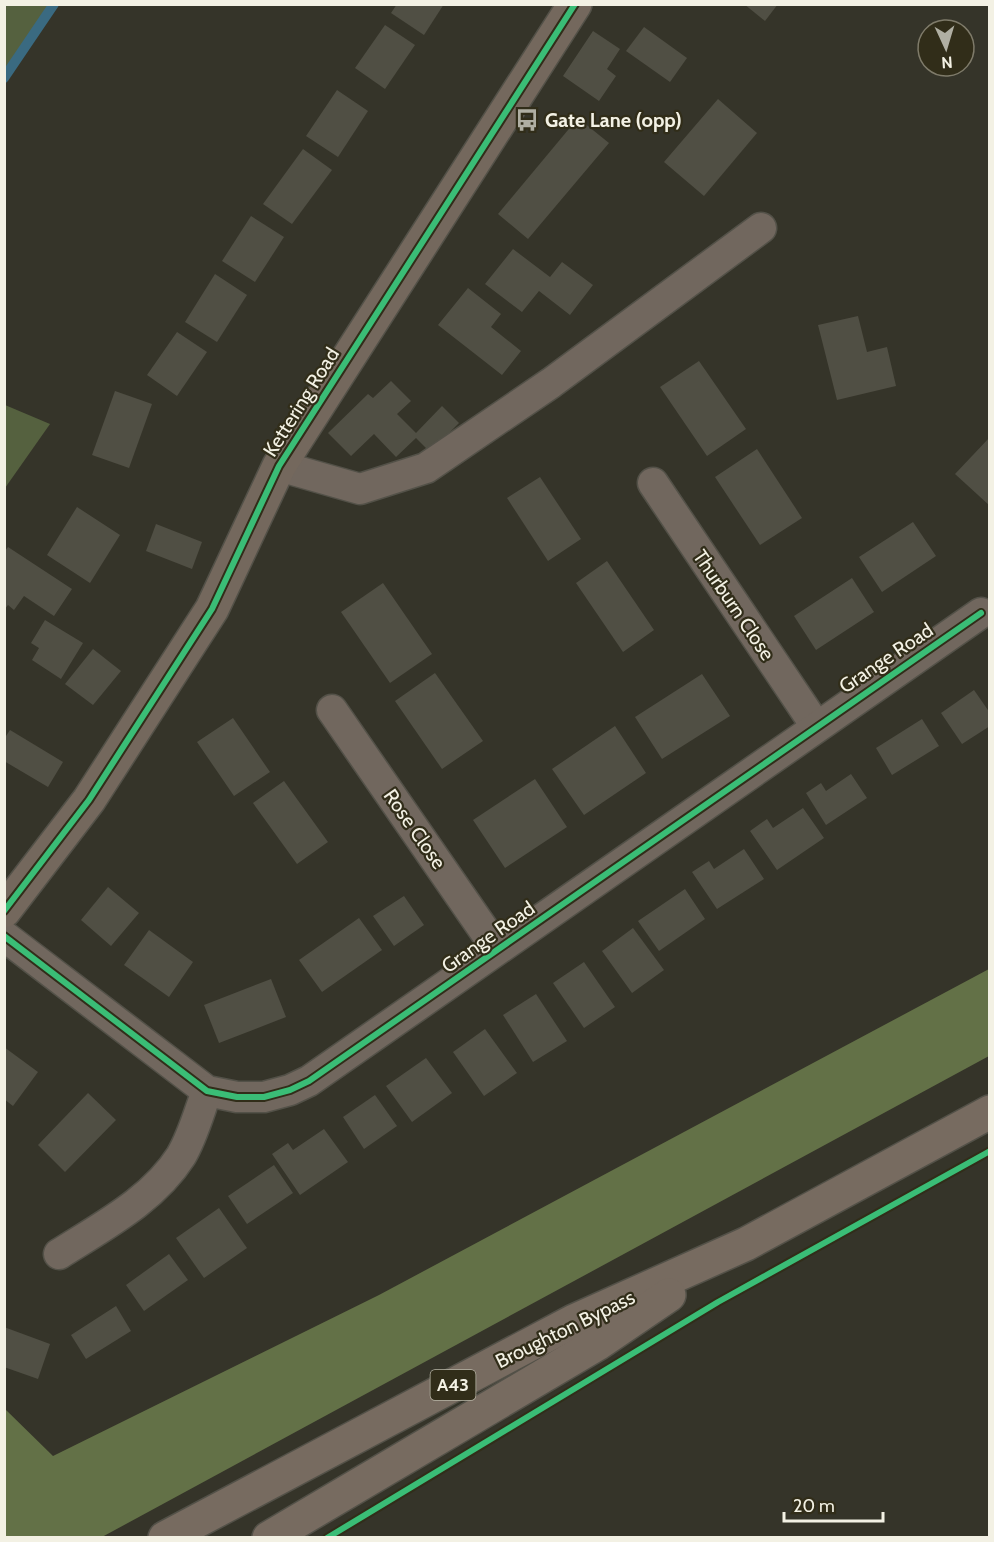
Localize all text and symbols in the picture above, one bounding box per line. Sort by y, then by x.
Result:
north arrow [916,18,976,78]
text: N [941,53,953,72]
bus stop icon: Gate Lane (opp) [514,107,540,133]
place label: Gate Lane (opp) [545,108,682,132]
street label: Kettering Road [258,343,344,461]
street label: Thurburn Close [688,545,780,665]
street label: Grange Road [834,618,938,698]
street label: Rose Close [379,784,451,874]
street label: Grange Road [437,896,539,978]
street label: Broughton Bypass [491,1285,639,1373]
road number: A43 [430,1370,476,1400]
scale bar [784,1485,883,1523]
text: 20 m [793,1495,835,1517]

